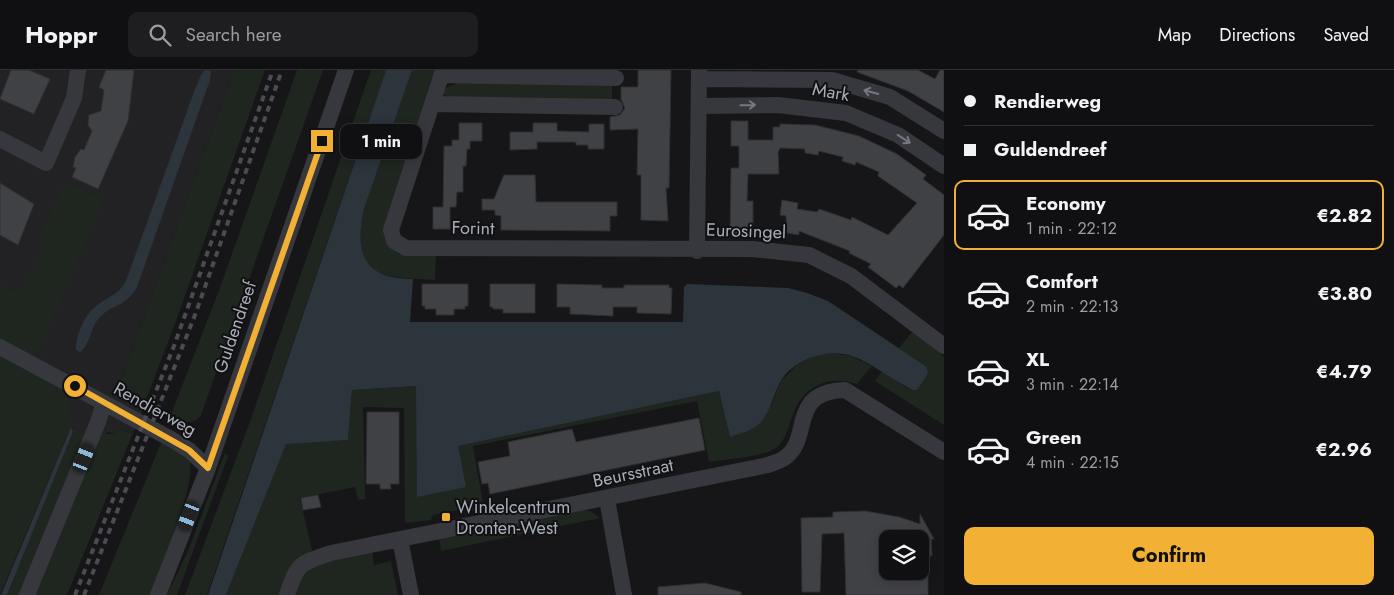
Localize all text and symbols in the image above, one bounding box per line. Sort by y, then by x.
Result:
search box [128,12,478,57]
text: Hoppr [25,17,98,52]
icon: search [146,21,174,49]
text: Search here [186,21,282,48]
text: Map [1158,22,1191,48]
text: Directions [1219,22,1295,48]
text: Saved [1323,22,1369,48]
street label: Mark [810,76,852,108]
one-way arrow [863,86,879,96]
text: Rendierweg [994,88,1101,115]
one-way arrow [739,100,755,110]
callout: 1 min [340,124,422,158]
route end [311,130,333,152]
text: 1 min [361,130,401,153]
one-way arrow [896,134,910,144]
text: Guldendreef [994,136,1107,163]
text: Economy [1026,190,1106,217]
icon: car [966,193,1011,238]
text: €2.82 [1317,202,1372,229]
street label: Forint [451,215,495,241]
street label: Eurosingel [706,217,786,245]
text: 1 min · 22:12 [1026,217,1117,240]
text: Comfort [1026,268,1098,295]
icon: car [966,271,1011,316]
street label: Guldendreef [207,276,263,377]
text: €3.80 [1317,280,1372,307]
text: 2 min · 22:13 [1026,295,1118,318]
text: XL [1026,346,1049,373]
icon: car [966,349,1011,394]
text: €4.79 [1316,358,1372,385]
text: 3 min · 22:14 [1026,373,1119,396]
route start [64,375,86,397]
street label: Rendierweg [109,376,201,442]
text: Green [1026,424,1082,451]
icon: car [966,427,1011,472]
text: €2.96 [1316,436,1372,463]
car [71,441,96,475]
text: 4 min · 22:15 [1026,451,1119,474]
street label: Beursstraat [590,452,676,494]
place label: Winkelcentrum Dronten-West [456,494,570,541]
car [176,499,201,533]
marker: Winkelcentrum Dronten-West [440,511,452,523]
button: Confirm [964,527,1374,585]
map controls [879,530,929,580]
button: layers [879,530,929,580]

